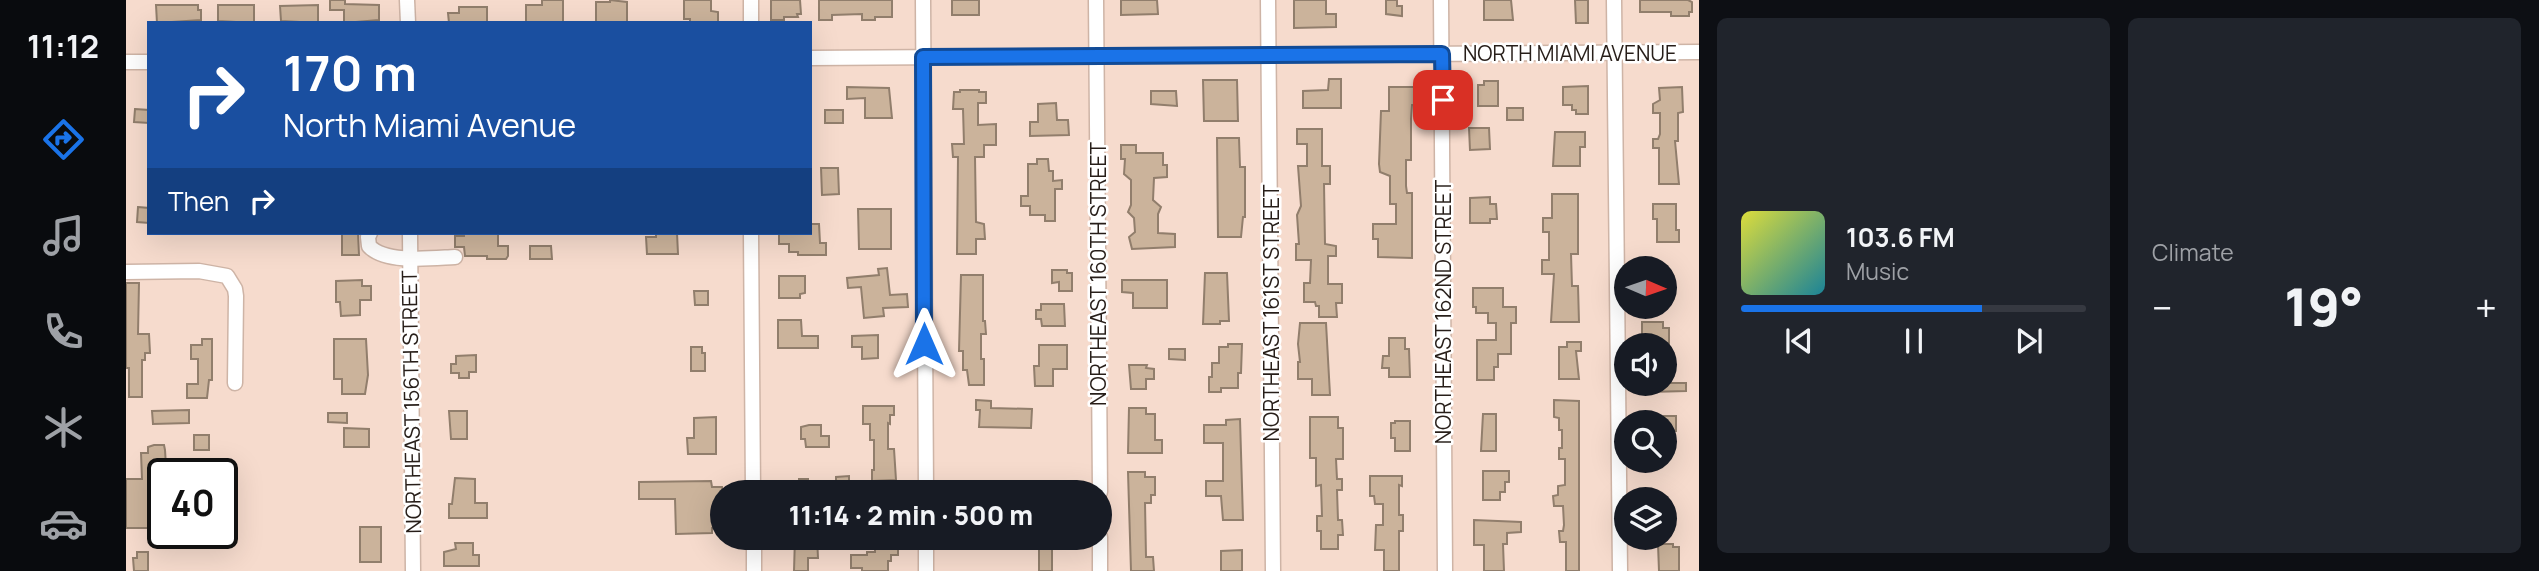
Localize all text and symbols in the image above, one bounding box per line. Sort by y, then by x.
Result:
text: 11:12 [27,24,99,68]
text: 170 m [283,39,417,106]
street label: NORTH MIAMI AVENUE [1463,39,1677,67]
icon: right [168,49,259,140]
pin [1413,70,1473,130]
icon: arrive [1424,81,1462,119]
text: North Miami Avenue [283,103,576,147]
icon: directions [39,115,88,164]
street label: NORTHEAST 160TH STREET [1084,142,1112,406]
street label: NORTHEAST 162ND STREET [1429,179,1457,444]
icon: right [243,182,281,220]
text: Then [168,183,229,219]
street label: NORTHEAST 161ST STREET [1257,184,1285,441]
icon: music [39,211,88,260]
text: 103.6 FM [1846,219,1955,255]
text: Climate [2152,236,2234,268]
text: Music [1846,255,1909,287]
north arrow [1614,256,1676,318]
map controls [1614,256,1677,550]
street label: NORTHEAST 156TH STREET [395,270,427,534]
text: 19° [2284,271,2363,342]
text: − [2152,281,2173,333]
text: + [2475,281,2497,333]
icon: phone [39,307,88,356]
position arrow [887,307,961,381]
icon: previous [1780,322,1818,360]
icon: pause [1895,322,1933,360]
icon: next [2010,322,2048,360]
button: sound [1614,333,1677,396]
icon: climate [39,403,88,452]
button: search [1614,410,1677,473]
speed limit sign: 40 [147,458,238,549]
button: layers [1614,487,1677,550]
text: 11:14 · 2 min · 500 m [789,497,1033,533]
icon: car [39,499,88,548]

